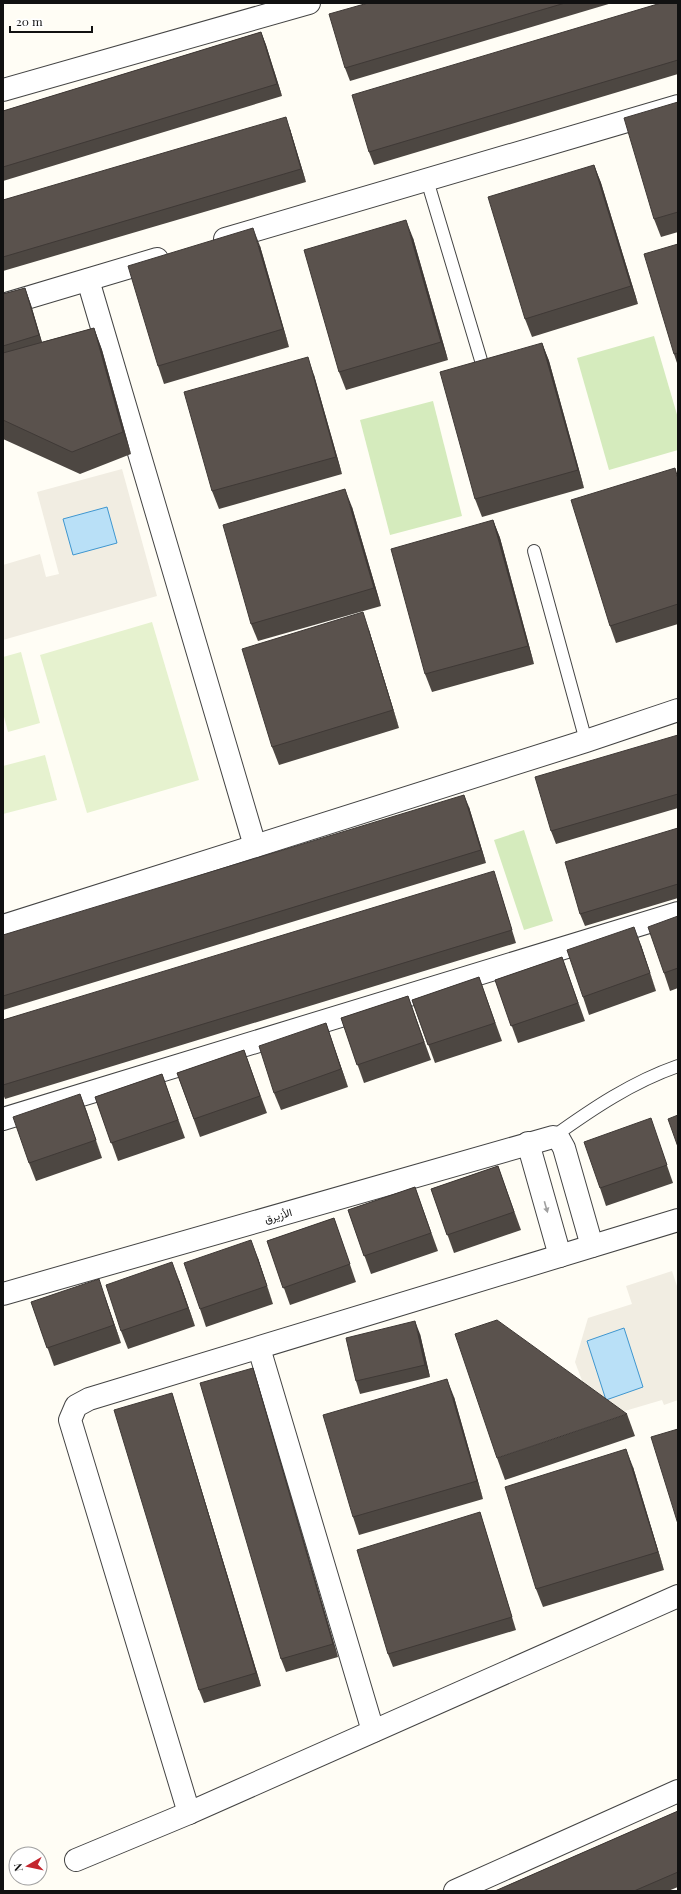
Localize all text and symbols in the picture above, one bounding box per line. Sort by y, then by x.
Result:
scale bar [10,8,92,34]
text: 20 m [16,13,43,29]
one-way arrow [543,1201,549,1213]
street label: الأزيرق [263,1204,293,1226]
north arrow [8,1846,48,1886]
text: N [10,1862,26,1873]

